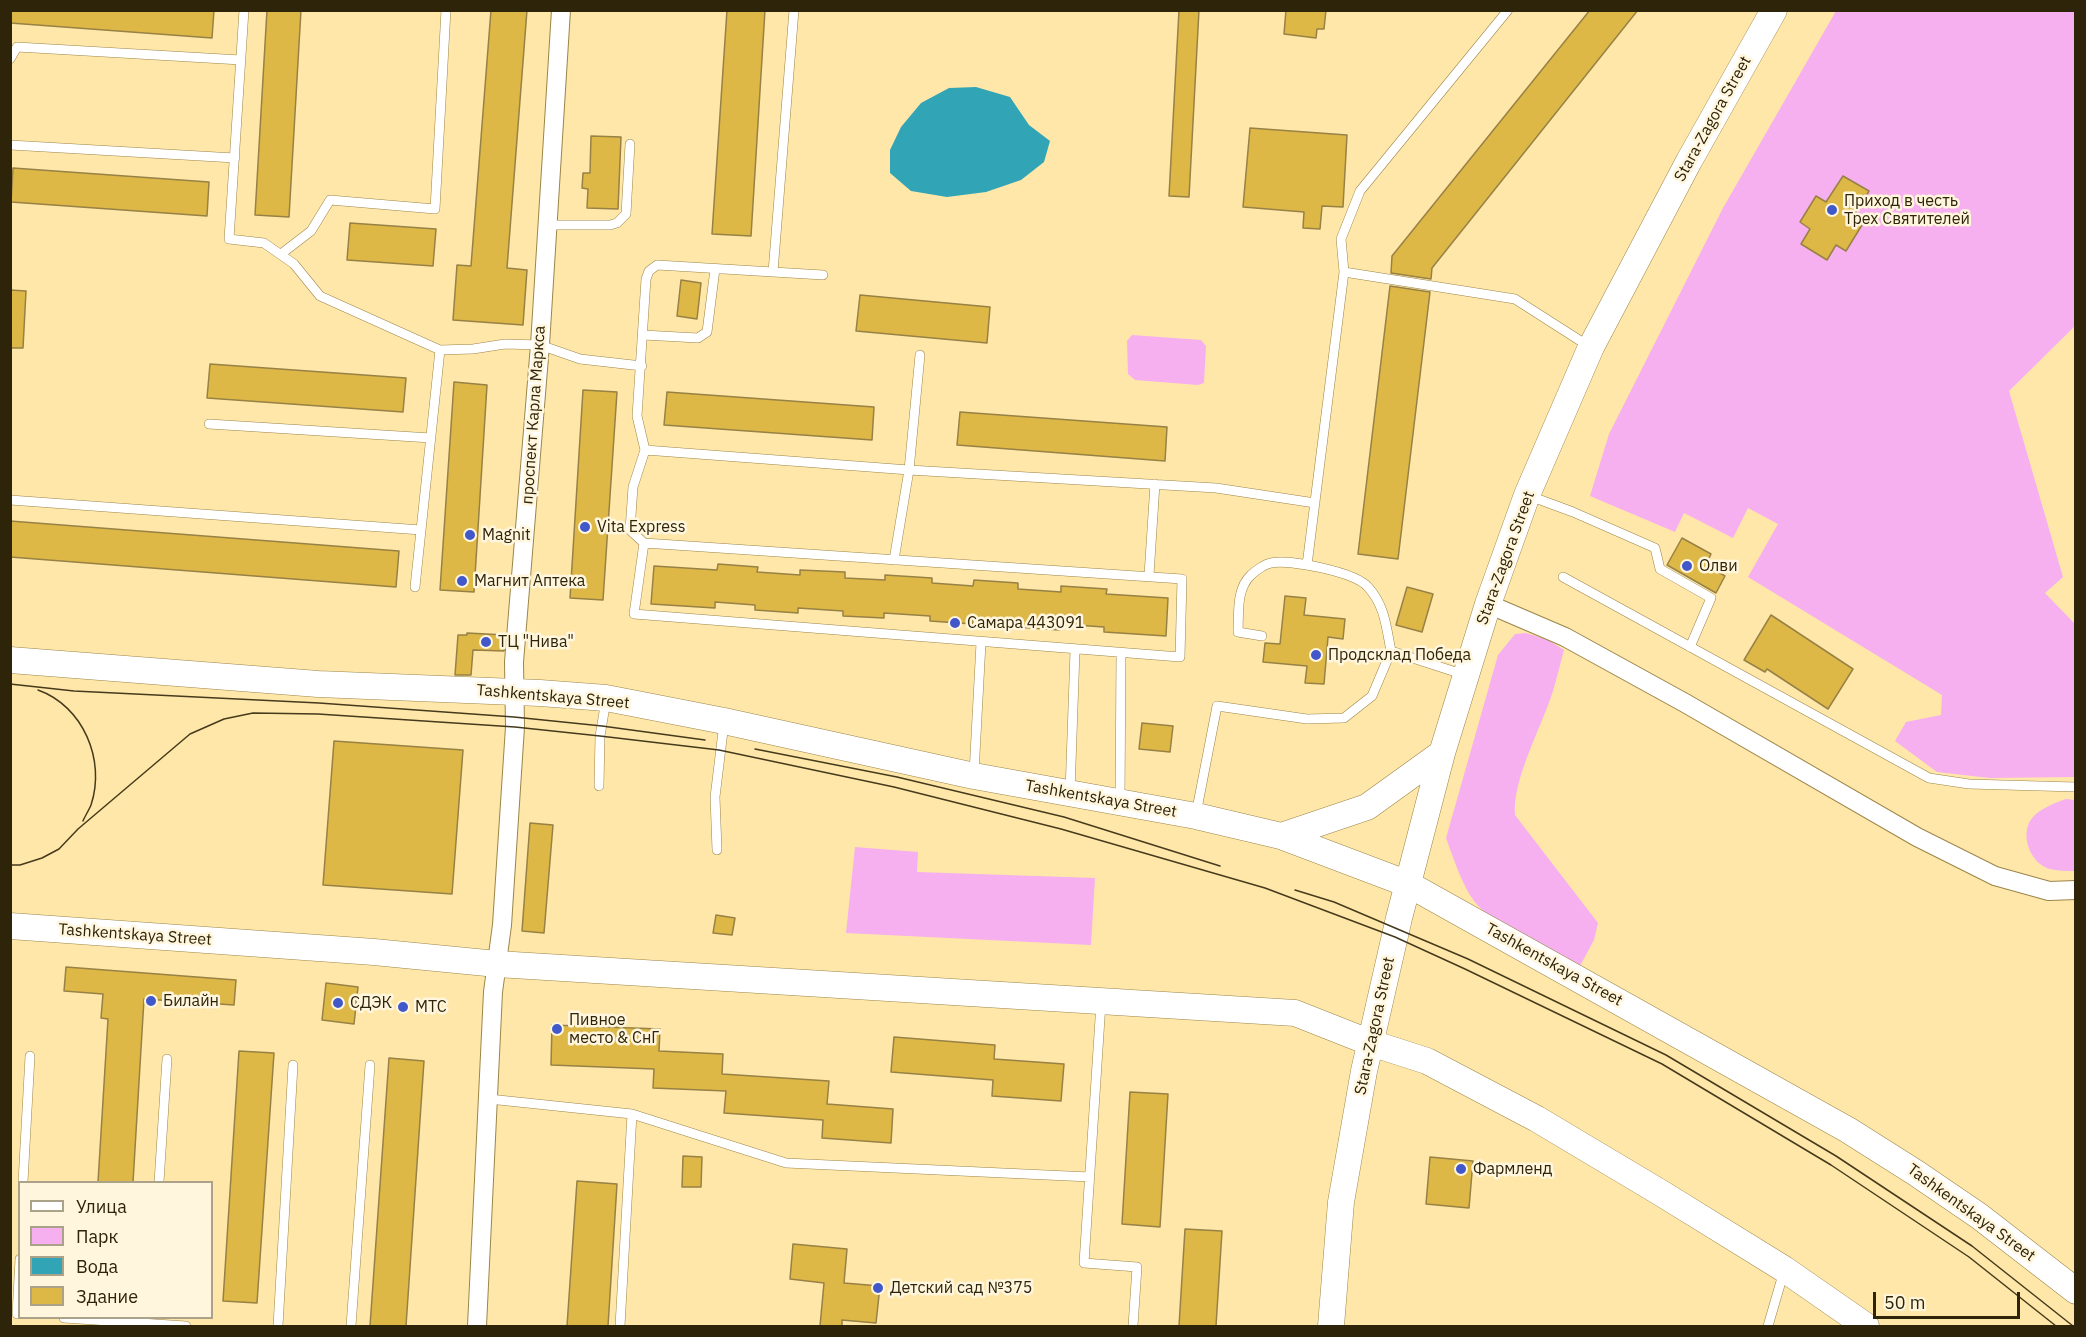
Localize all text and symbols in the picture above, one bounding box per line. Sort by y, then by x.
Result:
street label: Stara-Zagora Street [1671,53,1755,185]
place label: Приход в честь Трех Святителей [1844,191,1970,229]
marker: Приход в честь Трех Святителей [1825,203,1839,217]
street label: проспект Карла Маркса [518,325,550,505]
street label: Stara-Zagora Street [1473,489,1539,627]
place label: Vita Express [597,517,685,537]
marker: Vita Express [578,520,592,534]
place label: Magnit [482,525,531,545]
marker: Magnit [463,528,477,542]
place label: Олви [1699,556,1738,576]
marker: Олви [1680,559,1694,573]
place label: Магнит Аптека [474,571,585,591]
marker: Магнит Аптека [455,574,469,588]
place label: Самара 443091 [967,613,1084,633]
marker: Самара 443091 [948,616,962,630]
place label: ТЦ "Нива" [498,632,574,652]
marker: ТЦ "Нива" [479,635,493,649]
place label: Продсклад Победа [1328,645,1471,665]
marker: Продсклад Победа [1309,648,1323,662]
street label: Tashkentskaya Street [476,681,630,713]
street label: Tashkentskaya Street [1024,776,1178,822]
street label: Tashkentskaya Street [1482,919,1626,1011]
street label: Tashkentskaya Street [58,920,212,950]
street label: Stara-Zagora Street [1351,955,1399,1097]
place label: Билайн [163,991,219,1011]
place label: СДЭК [350,993,392,1013]
marker: Билайн [144,994,158,1008]
marker: СДЭК [331,996,345,1010]
place label: МТС [415,997,447,1017]
marker: МТС [396,1000,410,1014]
place label: Пивное место & СнГ [569,1010,659,1048]
marker: Пивное место & СнГ [550,1022,564,1036]
place label: Фармленд [1473,1159,1552,1179]
street label: Tashkentskaya Street [1903,1160,2039,1266]
marker: Фармленд [1454,1162,1468,1176]
legend [18,1181,213,1319]
text: Улица [76,1195,127,1218]
text: Парк [76,1225,118,1248]
text: Вода [76,1255,118,1278]
place label: Детский сад №375 [890,1278,1032,1298]
scale bar [1876,1280,2023,1318]
marker: Детский сад №375 [871,1281,885,1295]
text: Здание [76,1285,138,1308]
text: 50 m [1884,1291,1926,1314]

